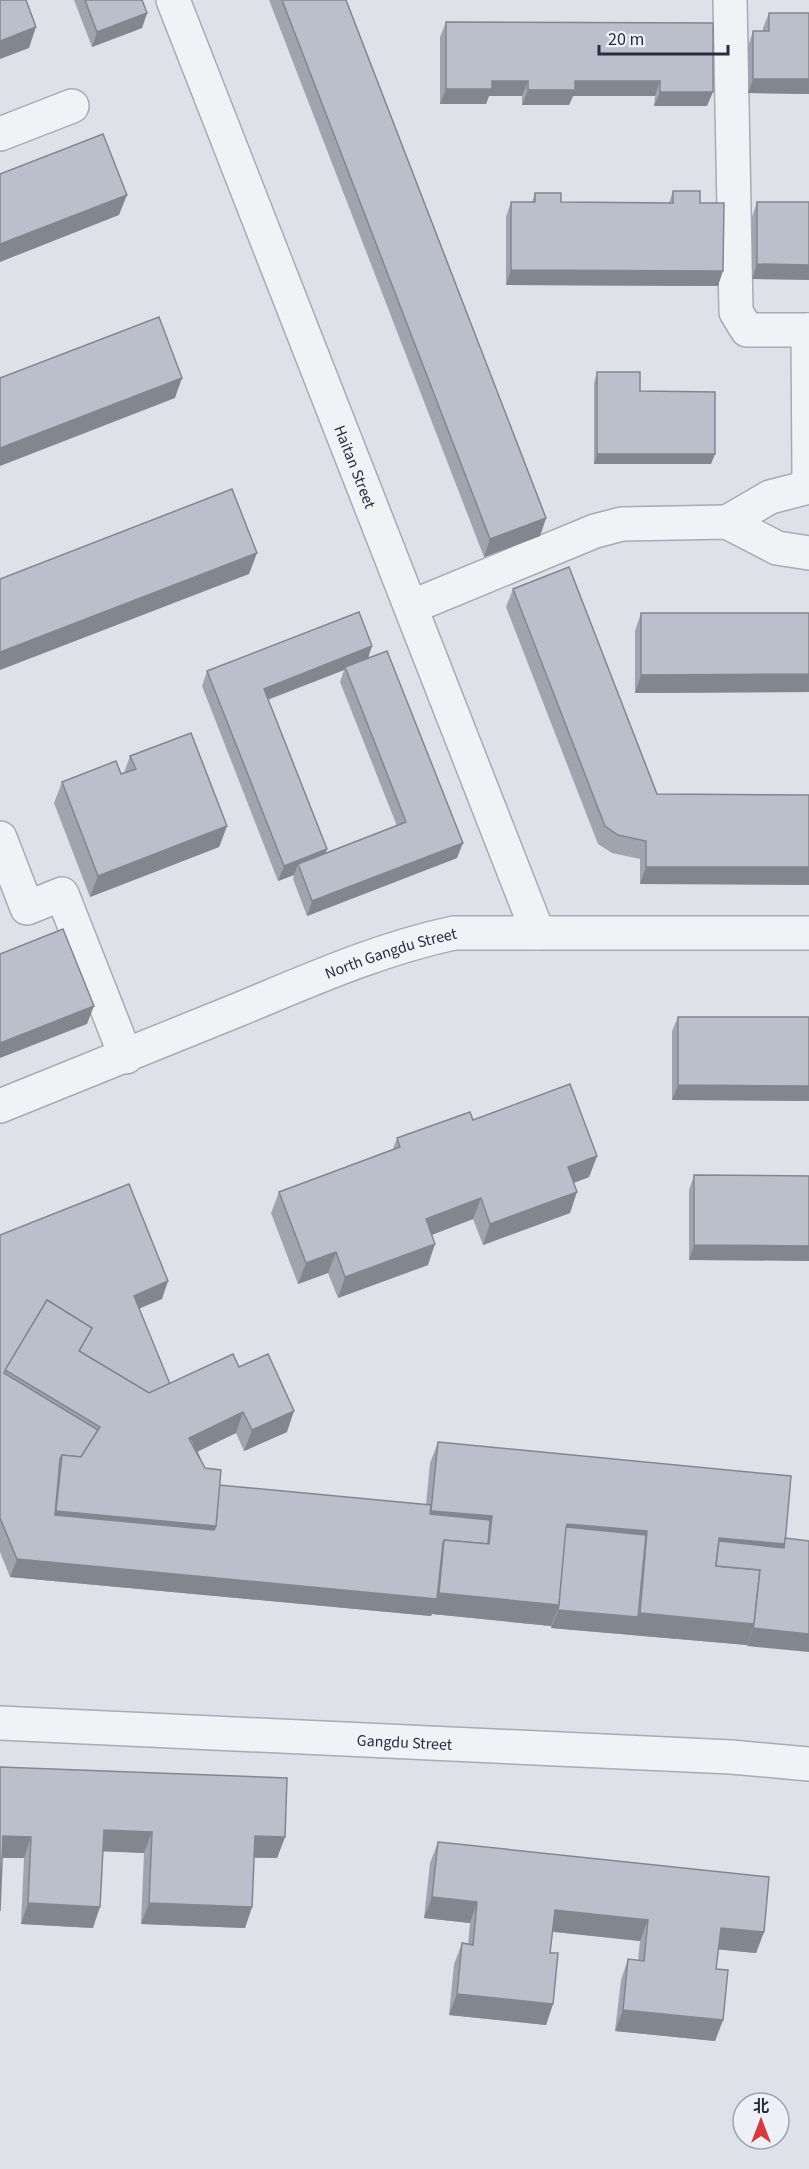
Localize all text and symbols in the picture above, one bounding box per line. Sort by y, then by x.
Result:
scale bar [599,18,728,56]
text: 20 m [608,27,644,52]
street label: Haitan Street [328,422,381,512]
street label: North Gangdu Street [322,923,459,985]
street label: Gangdu Street [356,1730,453,1756]
north arrow [731,2091,791,2151]
text: 北 [753,2096,769,2118]

